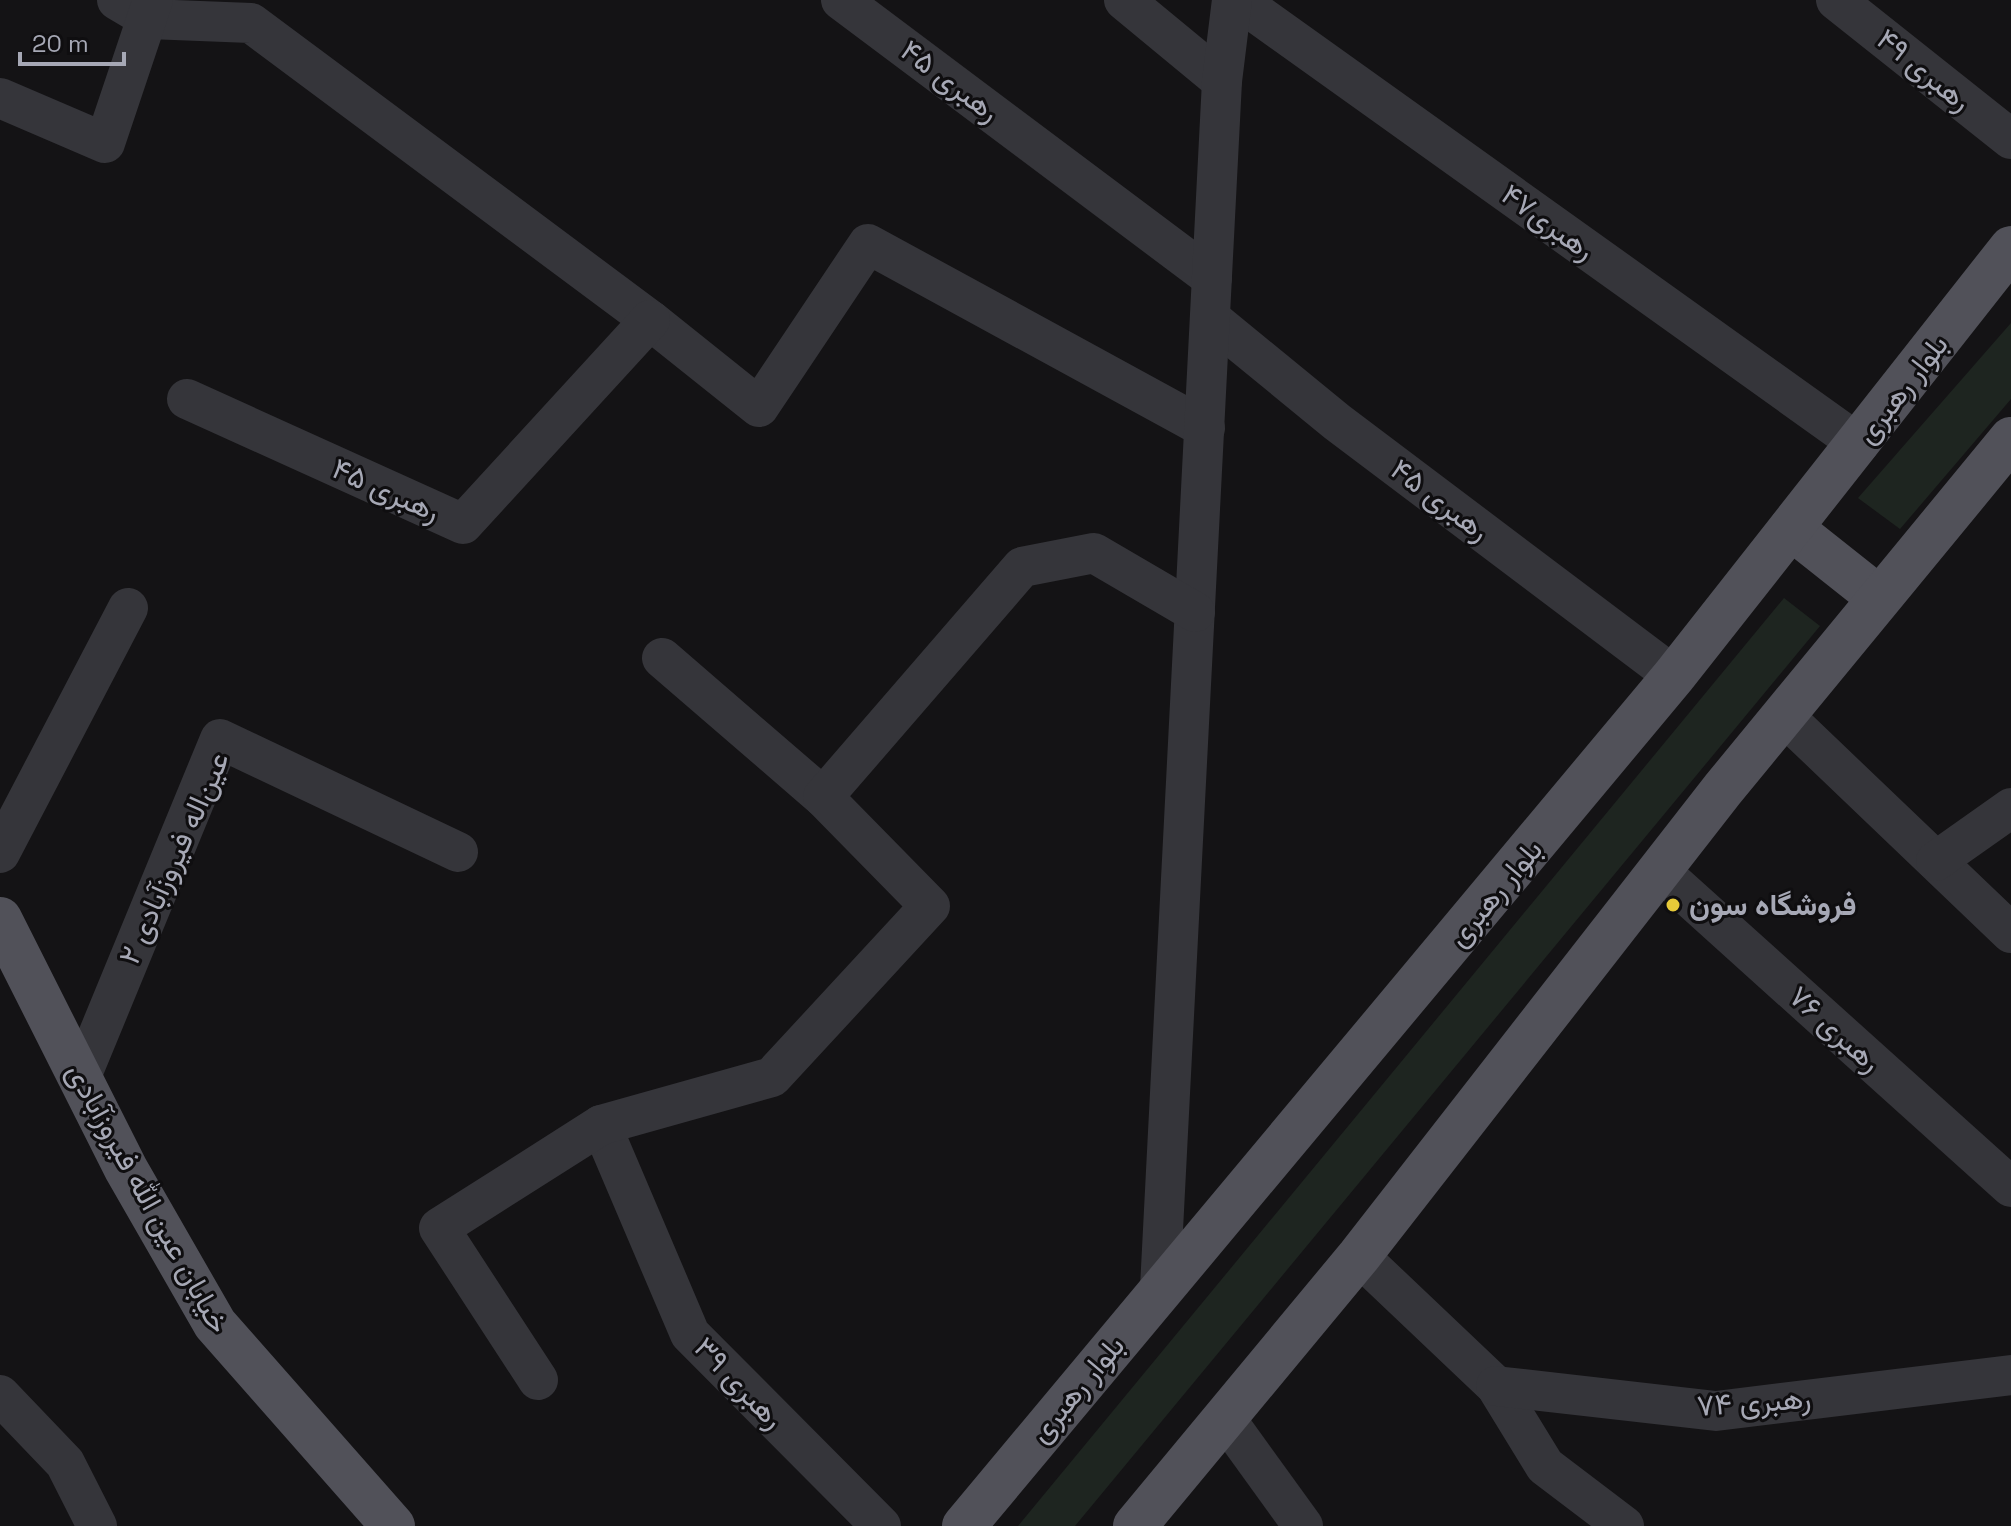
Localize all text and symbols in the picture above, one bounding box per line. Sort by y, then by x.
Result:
scale bar [20,16,124,66]
street label: رهبری ۴۹ [1869,19,1980,120]
text: 20 m [32,28,89,59]
street label: رهبری ۴۵ [893,31,1008,131]
street label: ۴۷رهبری [1494,174,1603,269]
street label: بلوار رهبری [1847,326,1957,451]
street label: رهبری ۴۵ [326,448,446,531]
street label: رهبری ۴۵ [1383,450,1498,550]
street label: عین‌اله فیروزآبادی ۲ [109,745,238,970]
street label: بلوار رهبری [1438,831,1551,954]
place label: فروشگاه سون [1689,885,1857,924]
marker: فروشگاه سون [1664,896,1682,914]
street label: رهبری ۷۶ [1781,977,1890,1081]
street label: خیابان عین الله فیروزآبادی [58,1056,239,1340]
street label: بلوار رهبری [1020,1327,1133,1450]
street label: رهبری ۳۹ [686,1328,793,1437]
street label: رهبری ۷۴ [1696,1378,1812,1425]

